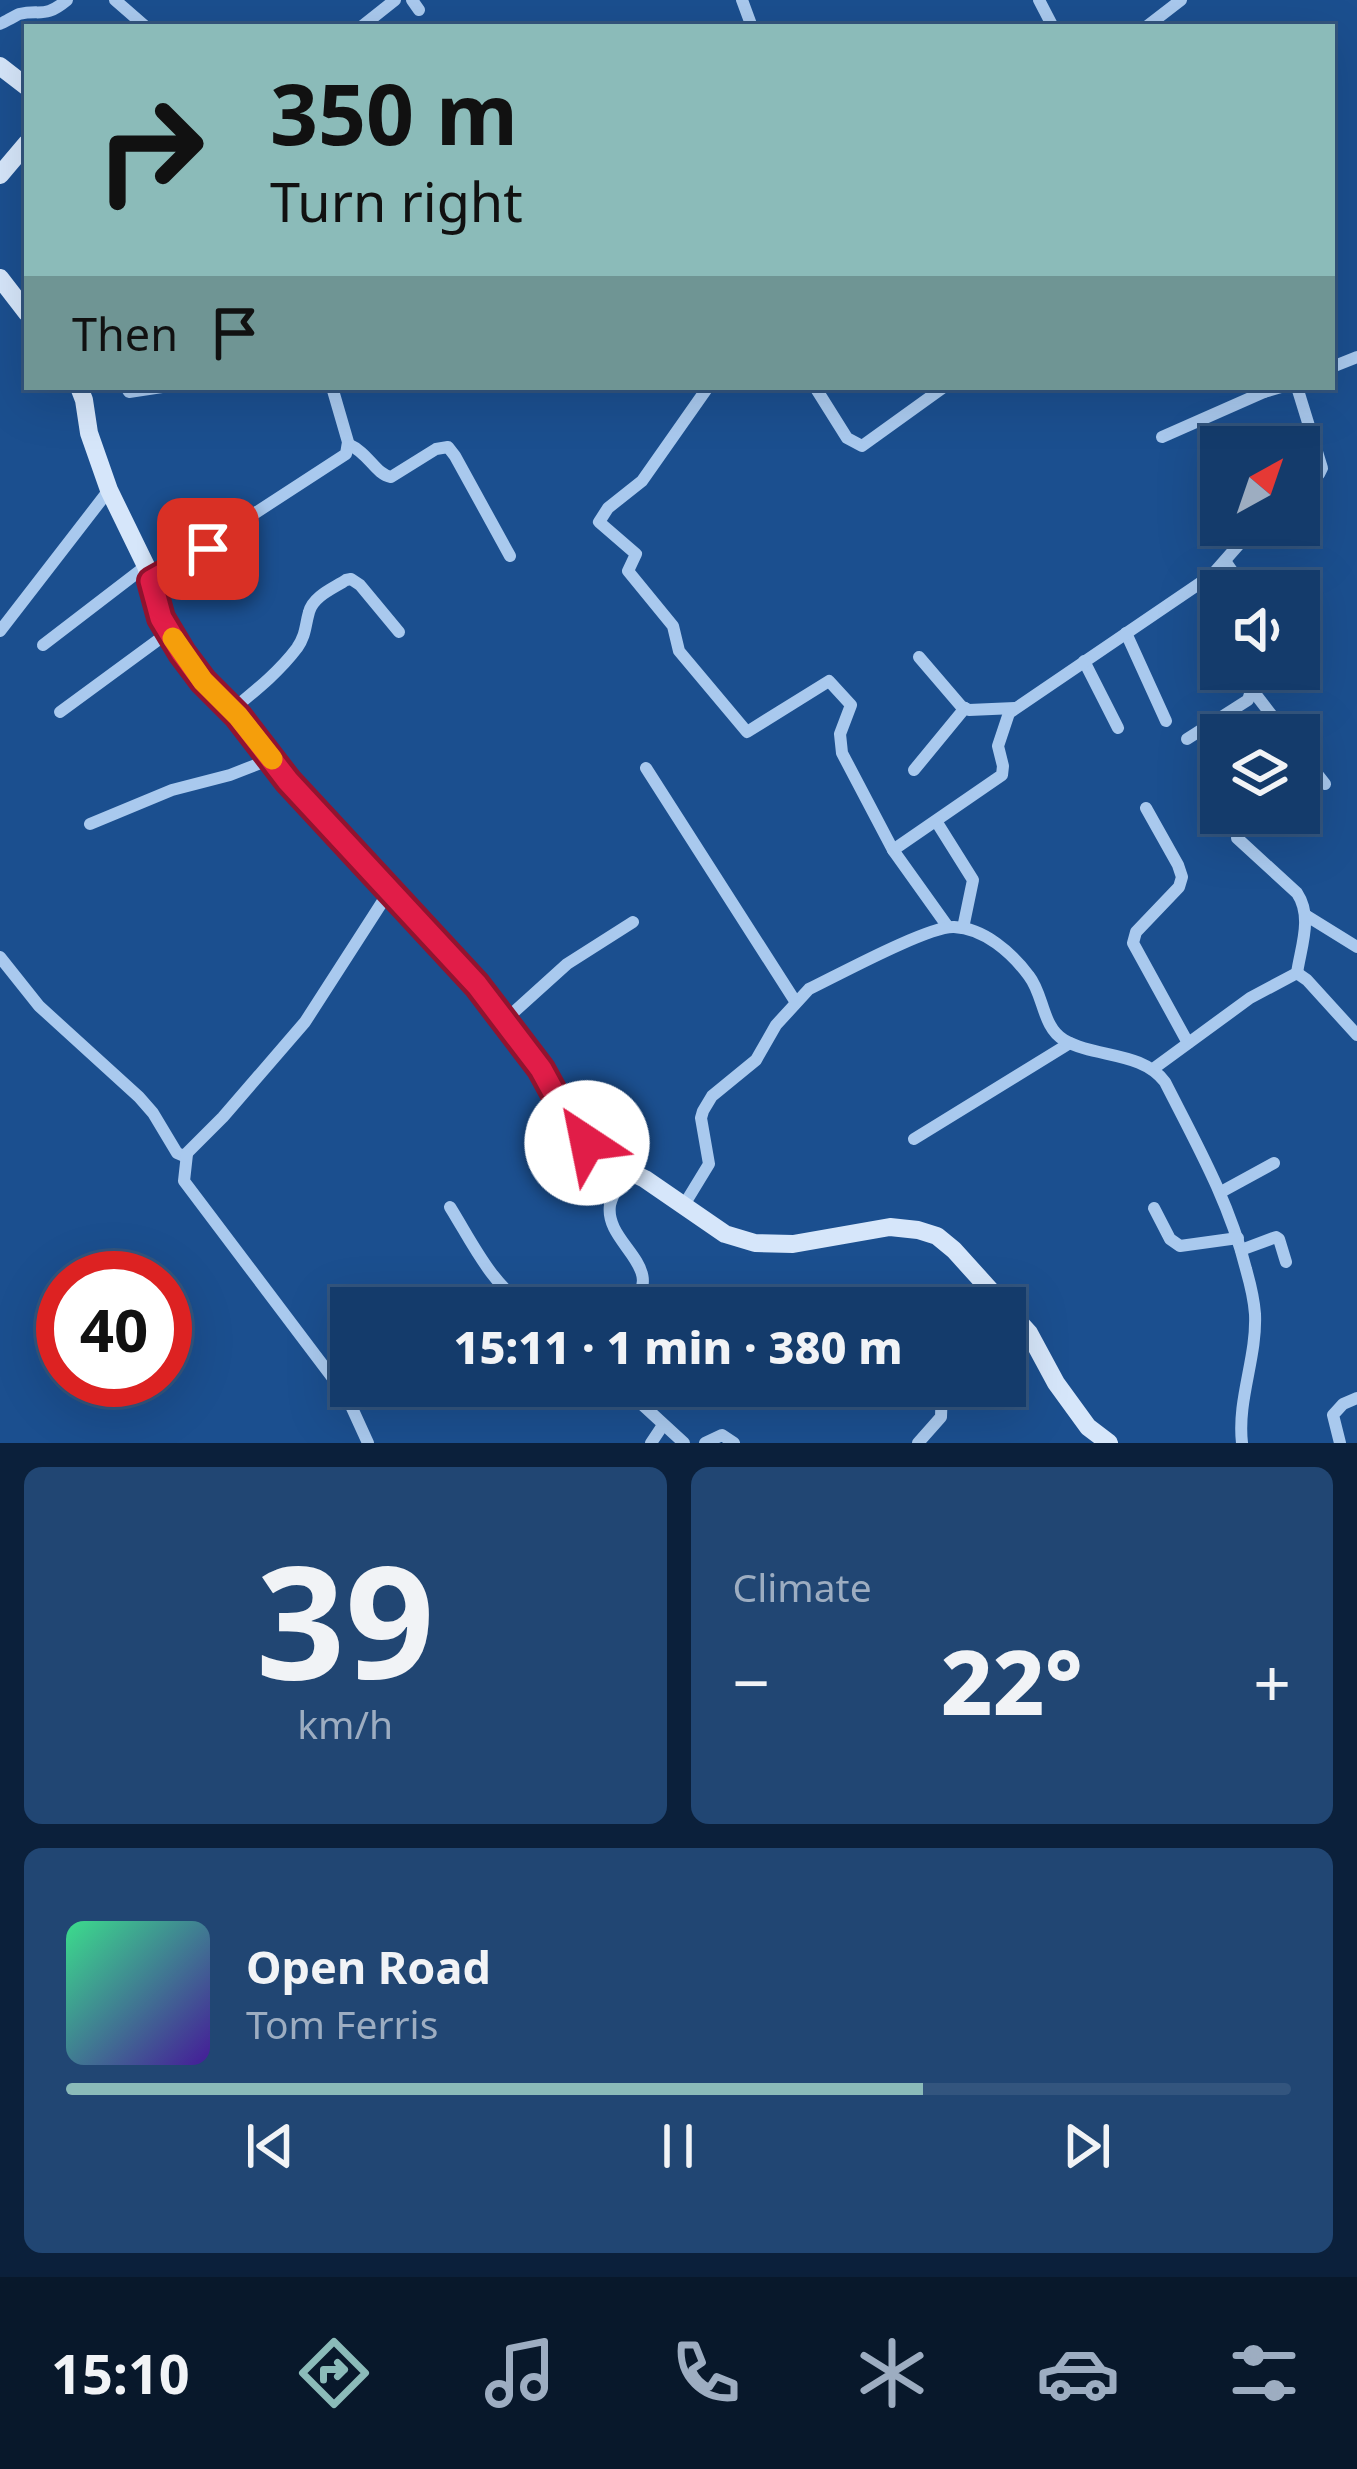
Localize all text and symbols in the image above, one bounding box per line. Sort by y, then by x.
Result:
text: 350 m [270,55,518,170]
icon: right [72,72,228,228]
text: Turn right [270,164,523,238]
icon: arrive [202,300,268,366]
text: Then [72,303,178,364]
north arrow [1200,426,1320,546]
map controls [1200,426,1320,834]
pin [157,498,259,600]
icon: arrive [175,516,241,582]
button: sound [1200,570,1320,690]
button: layers [1200,714,1320,834]
position arrow [524,1080,650,1206]
speed limit sign: 40 [36,1251,192,1407]
text: 15:11 · 1 min · 380 m [453,1316,903,1377]
text: 39 [256,1512,434,1725]
text: Climate [733,1560,872,1613]
text: 22° [941,1619,1083,1741]
text: − [733,1636,770,1726]
text: + [1253,1636,1291,1726]
text: km/h [297,1697,393,1750]
text: Open Road [246,1936,491,1997]
text: Tom Ferris [246,1997,438,2050]
icon: previous [237,2113,303,2179]
icon: pause [645,2113,711,2179]
icon: next [1054,2113,1120,2179]
icon: directions [292,2331,376,2415]
icon: music [478,2331,562,2415]
icon: phone [664,2331,748,2415]
icon: climate [850,2331,934,2415]
icon: car [1036,2331,1120,2415]
icon: filters [1222,2331,1306,2415]
text: 15:10 [51,2336,190,2410]

